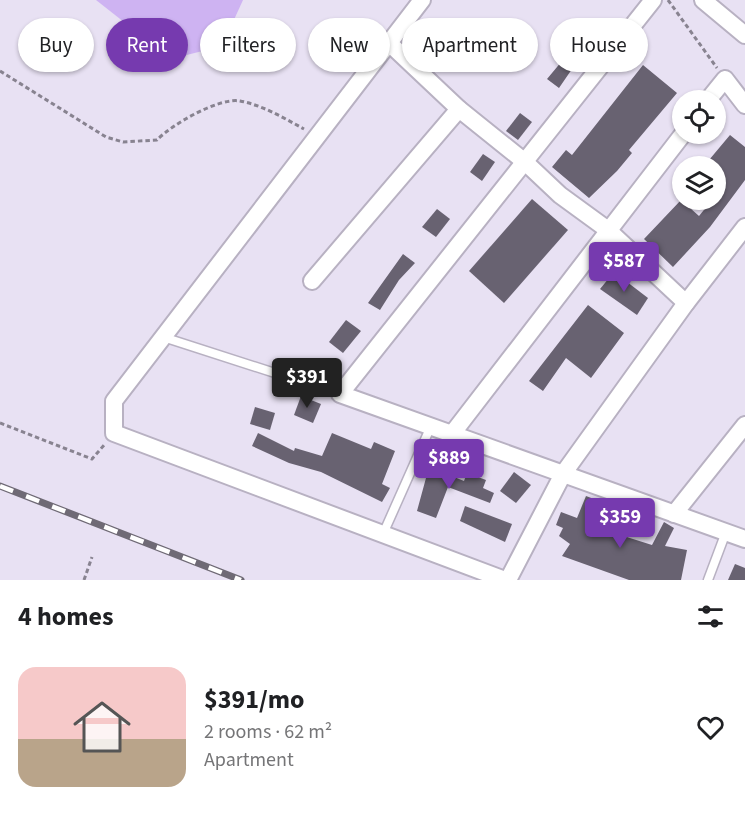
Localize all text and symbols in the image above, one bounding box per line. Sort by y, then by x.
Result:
chip: Buy [18,18,94,72]
chip: Rent [106,18,188,72]
chip: Filters [200,18,296,72]
chip: New [308,18,390,72]
chip: Apartment [402,18,538,72]
chip: House [550,18,648,72]
map controls [672,90,726,210]
button: locate [672,90,726,144]
button: layers [672,156,726,210]
pin: $587 [588,242,660,293]
text: $587 [603,247,645,275]
pin: $391 [271,358,343,409]
text: $391 [286,363,328,391]
pin: $889 [413,439,485,490]
text: $889 [428,444,470,472]
pin: $359 [584,498,656,549]
text: $359 [599,503,641,531]
text: 4 homes [18,598,113,635]
icon: filters [694,600,727,633]
text: $391/mo [204,681,304,718]
icon: home [66,691,138,763]
icon: heart [694,711,727,744]
text: 2 rooms · 62 m² [204,718,332,746]
text: Apartment [204,746,294,774]

